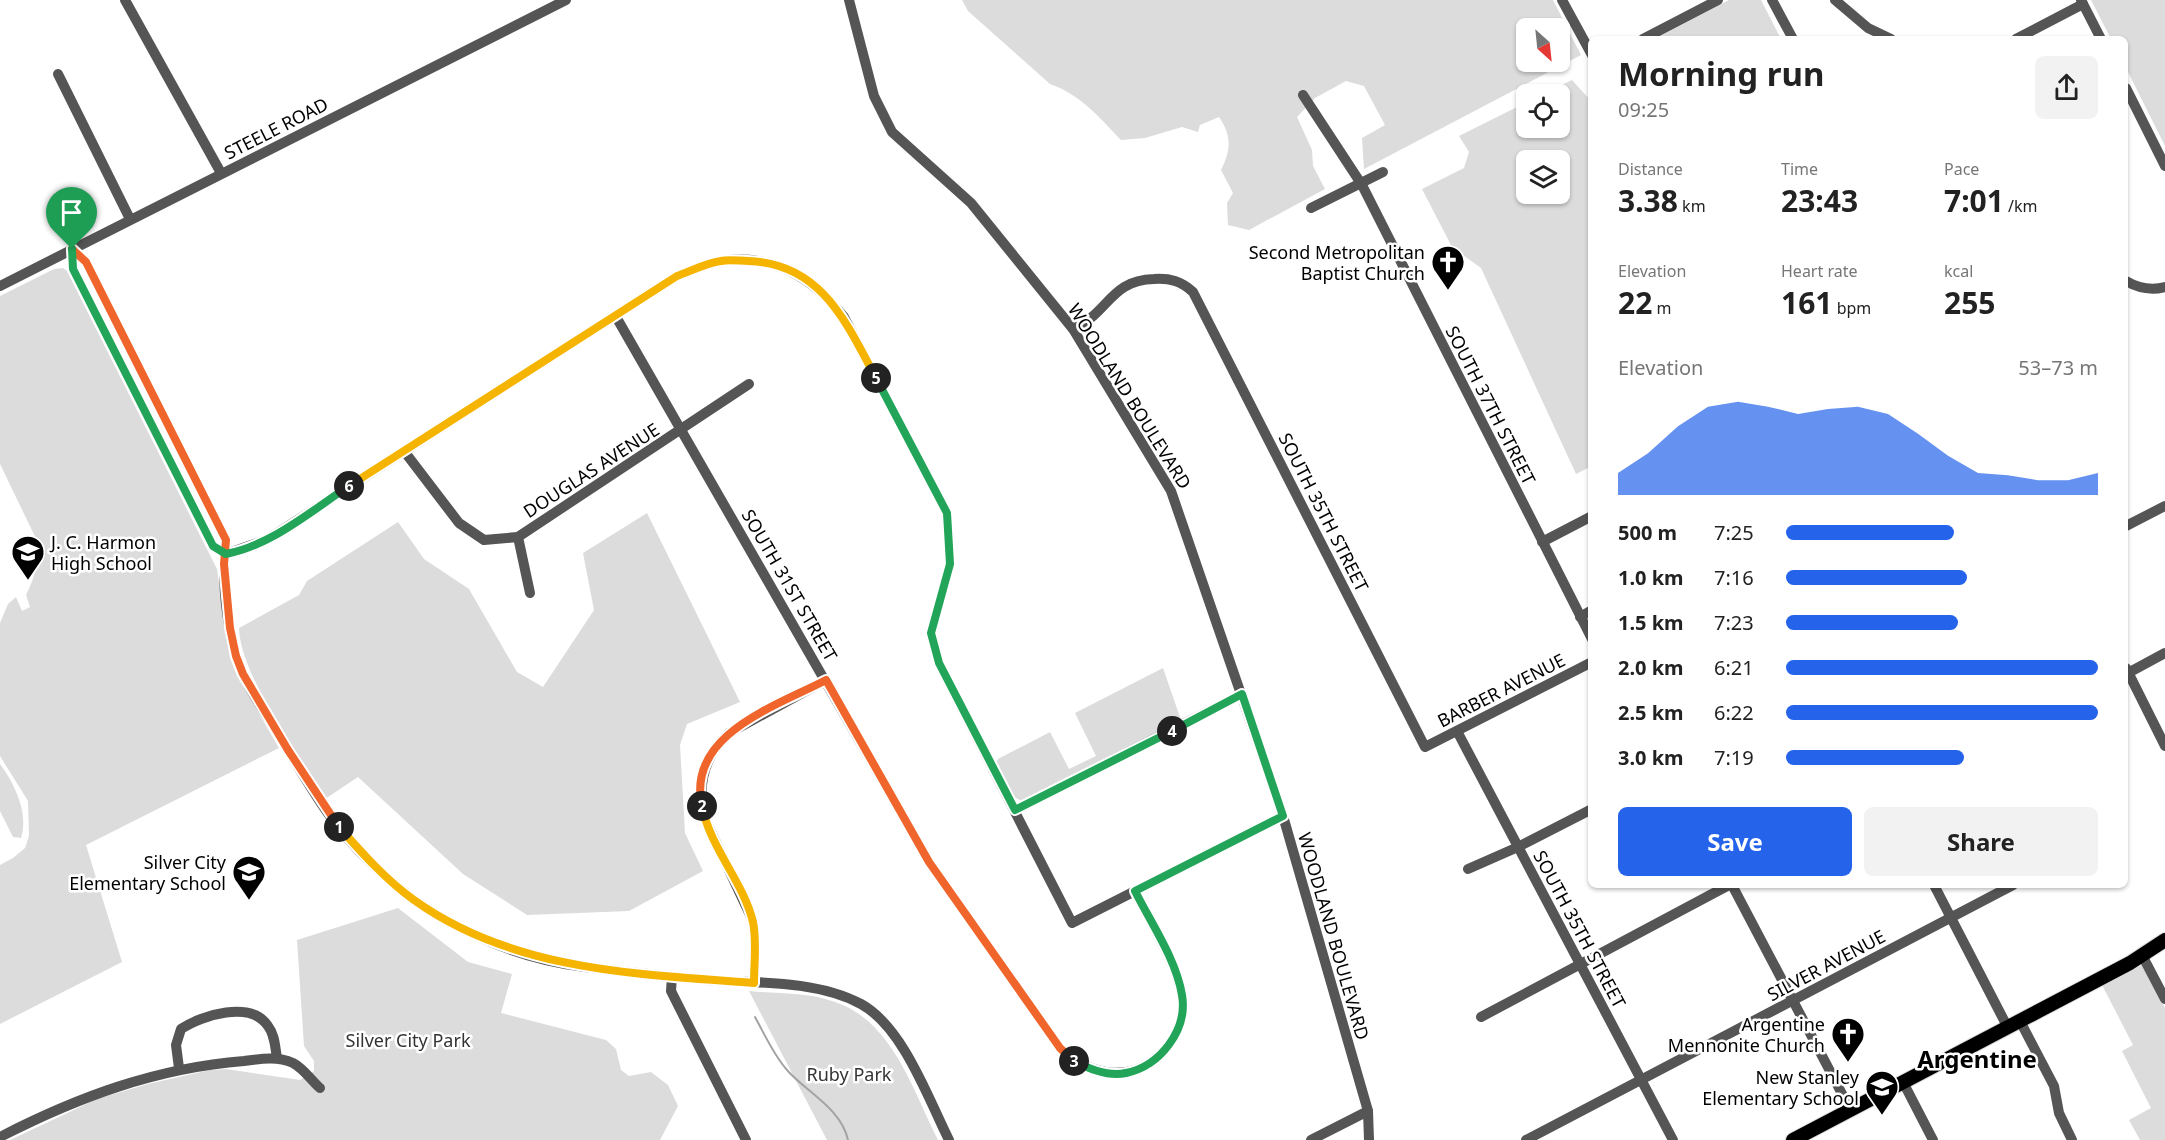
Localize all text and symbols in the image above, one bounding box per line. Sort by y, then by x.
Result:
north arrow [1516,18,1570,72]
map controls [1516,18,1570,204]
text: Morning run [1618,51,1824,96]
button: share [2035,56,2098,119]
button: locate [1516,84,1570,138]
street label: STEELE ROAD [220,92,332,164]
text: 09:25 [1618,96,1669,123]
button: layers [1516,150,1570,204]
text: Distance [1618,158,1683,180]
text: Time [1781,158,1818,180]
text: Pace [1944,158,1979,180]
text: 3.38 [1618,180,1678,221]
text: 23:43 [1781,180,1858,221]
text: 7:01 [1944,180,2004,221]
pin [46,187,97,249]
text: km [1678,195,1706,217]
text: /km [2004,195,2038,217]
icon: arrive [55,196,88,229]
place label: Second Metropolitan Baptist Church [1249,240,1425,285]
church icon: Second Metropolitan Baptist Church [1430,244,1466,291]
text: Elevation [1618,260,1686,282]
text: Heart rate [1781,260,1857,282]
text: kcal [1944,260,1973,282]
text: 22 [1618,282,1652,323]
text: 161 [1781,282,1832,323]
text: 255 [1944,282,1995,323]
text: m [1652,297,1671,319]
text: bpm [1832,297,1871,319]
street label: WOODLAND BOULEVARD [1063,299,1197,493]
street label: SOUTH 37TH STREET [1441,322,1541,488]
text: Elevation [1618,354,1703,381]
text: 53–73 m [2018,354,2098,381]
pin: 5 [861,363,891,393]
text: 5 [871,367,881,389]
street label: DOUGLAS AVENUE [518,417,664,523]
street label: SOUTH 35TH STREET [1274,429,1374,595]
pin: 6 [334,471,364,501]
text: 6 [344,475,354,497]
street label: SOUTH 31ST STREET [737,505,843,665]
text: 500 m [1618,519,1677,546]
text: 7:25 [1714,519,1754,546]
place label: J. C. Harmon High School [49,530,156,575]
school or university icon: J. C. Harmon High School [10,534,46,581]
text: 1.0 km [1618,564,1684,591]
text: 7:16 [1714,564,1754,591]
text: 1.5 km [1618,609,1684,636]
text: 7:23 [1714,609,1754,636]
street label: BARBER AVENUE [1433,647,1569,733]
text: 2.0 km [1618,654,1684,681]
text: 6:21 [1714,654,1754,681]
text: 2.5 km [1618,699,1684,726]
text: 6:22 [1714,699,1754,726]
pin: 4 [1157,716,1187,746]
text: 4 [1167,720,1177,742]
text: 3.0 km [1618,744,1684,771]
text: 7:19 [1714,744,1754,771]
pin: 2 [687,791,717,821]
text: 2 [697,795,707,817]
button: Save [1618,807,1852,876]
button: Share [1864,807,2098,876]
pin: 1 [324,812,354,842]
text: 1 [334,816,344,838]
street label: WOODLAND BOULEVARD [1293,830,1375,1042]
street label: SOUTH 35TH STREET [1528,846,1632,1012]
place label: Silver City Elementary School [69,850,227,895]
school or university icon: Silver City Elementary School [231,854,267,901]
street label: SILVER AVENUE [1763,924,1889,1006]
place label: Argentine Mennonite Church [1668,1012,1825,1057]
church icon: Argentine Mennonite Church [1830,1016,1866,1063]
park label: Silver City Park [346,1028,471,1052]
district label: Argentine [1917,1042,2037,1075]
pin: 3 [1059,1046,1089,1076]
text: 3 [1069,1050,1079,1072]
park label: Ruby Park [807,1062,892,1086]
place label: New Stanley Elementary School [1702,1065,1860,1110]
school or university icon: New Stanley Elementary School [1864,1069,1900,1116]

